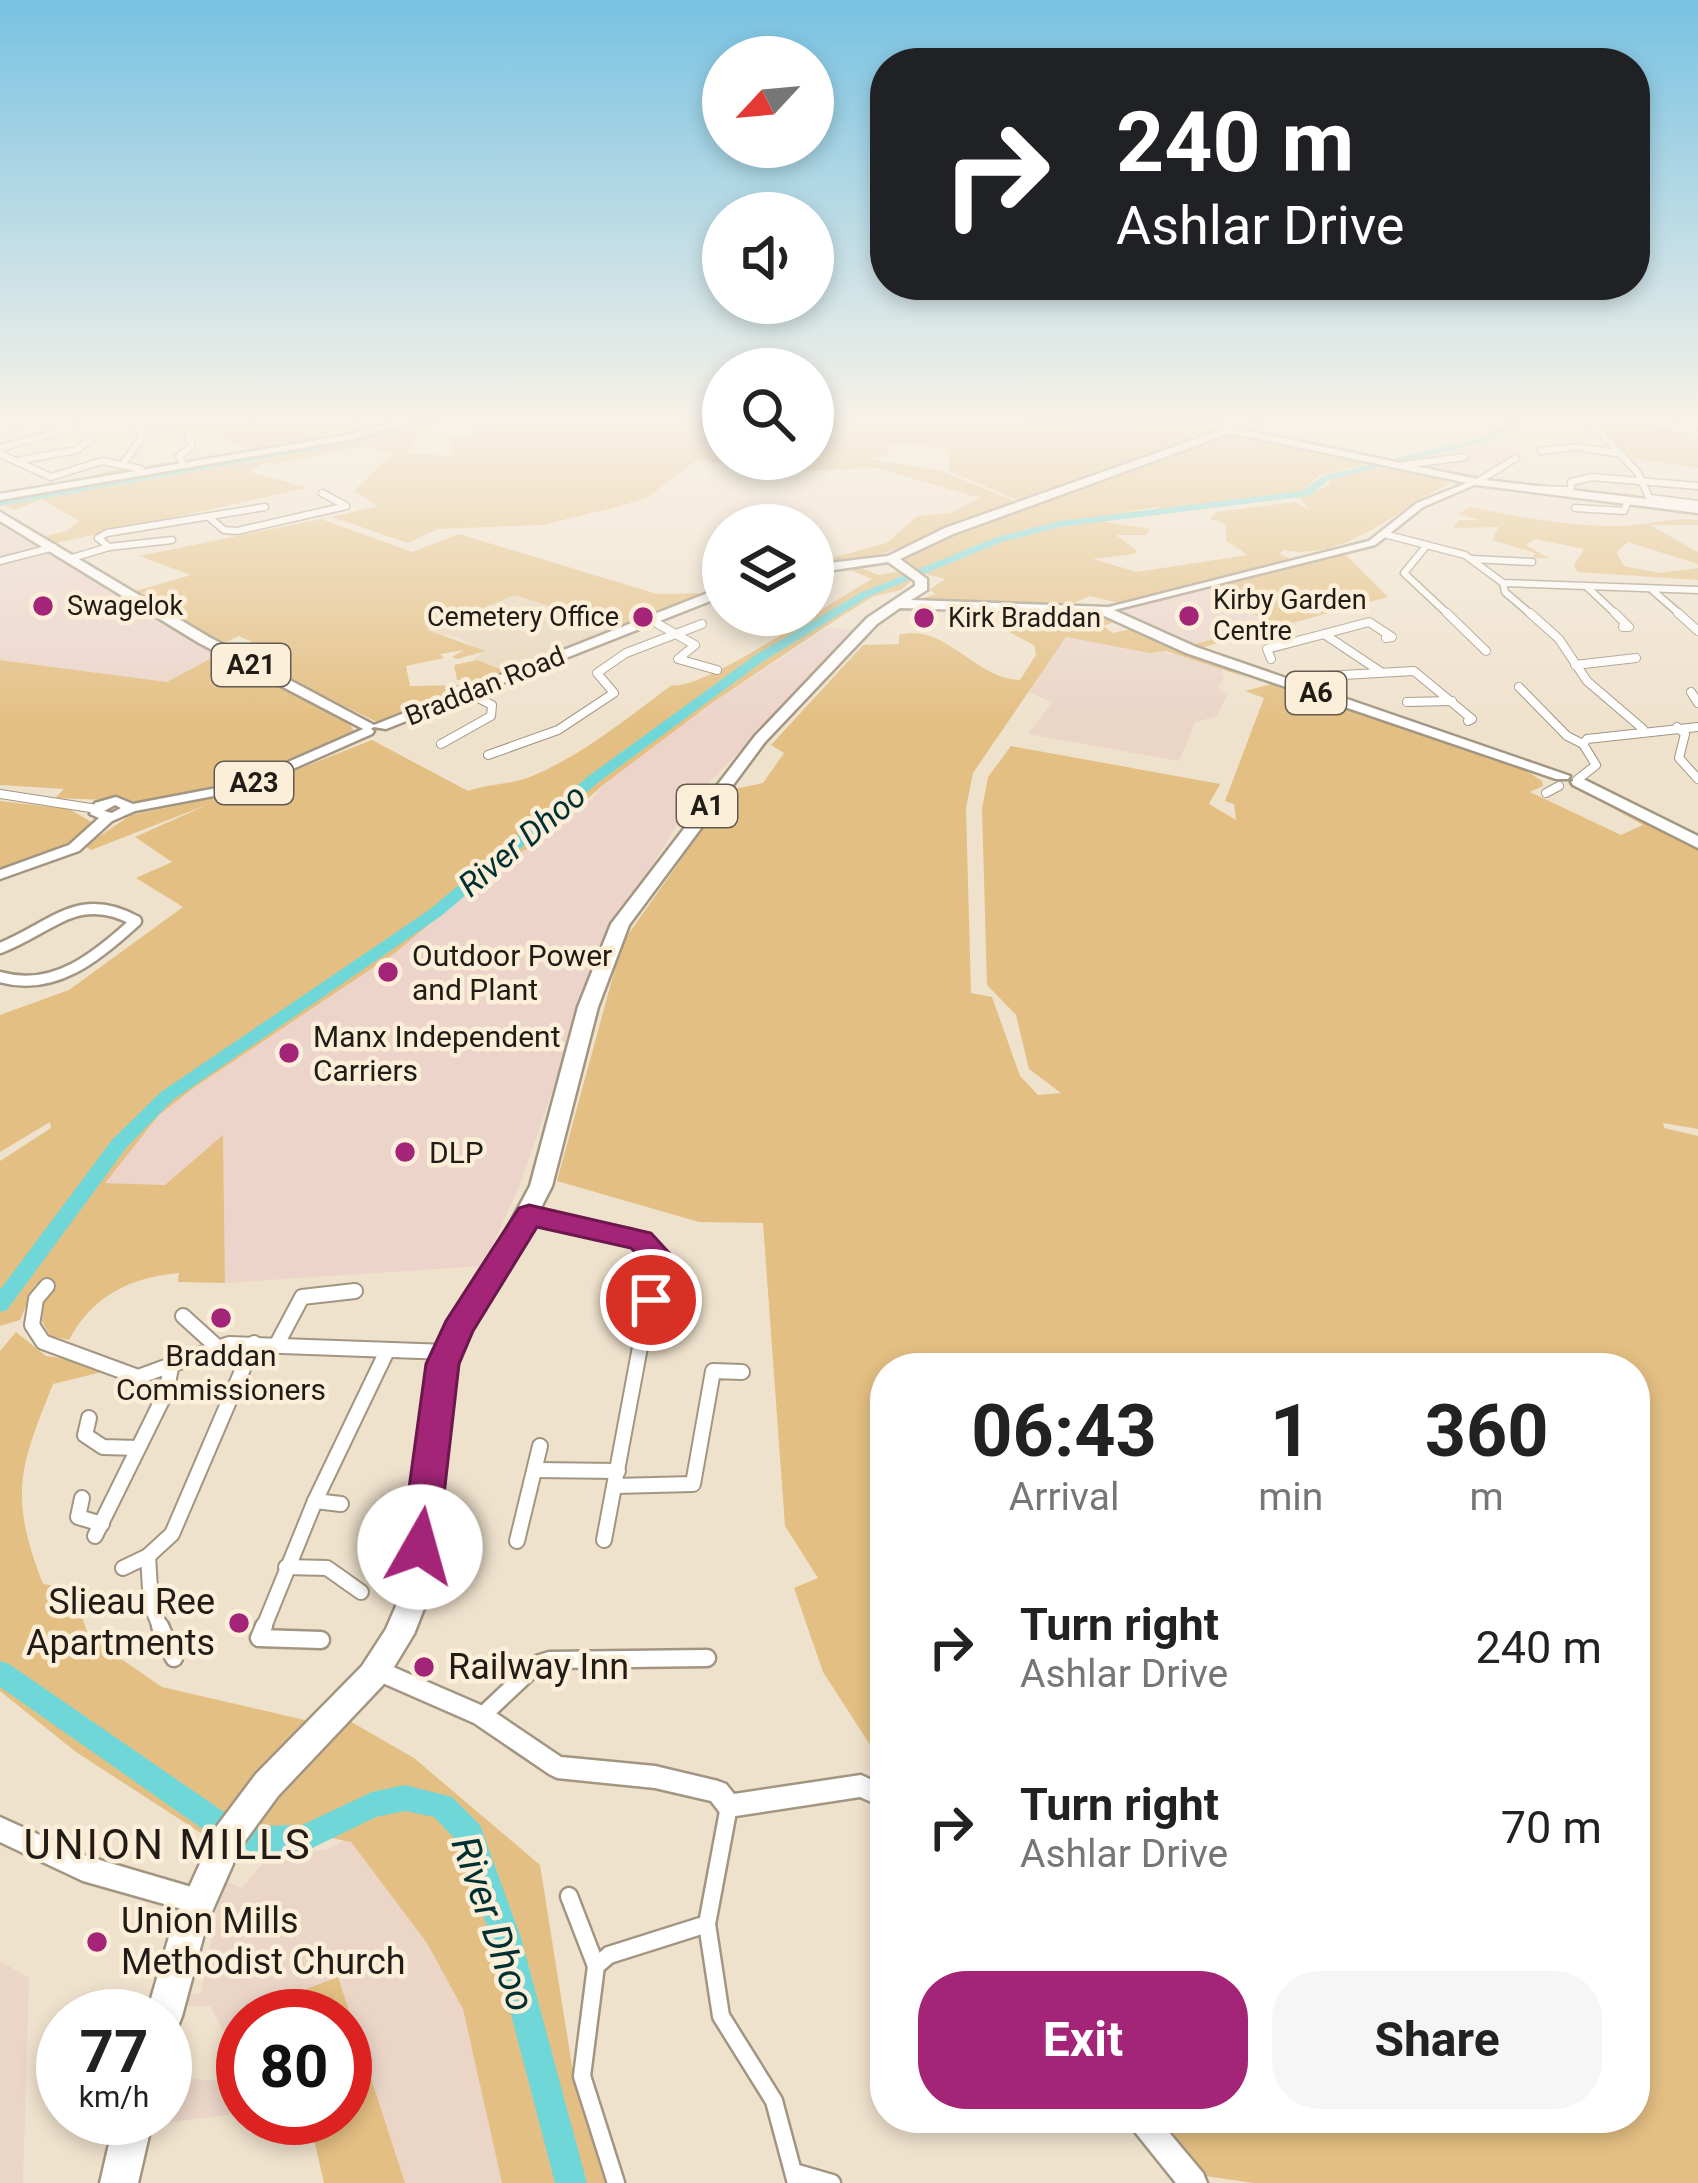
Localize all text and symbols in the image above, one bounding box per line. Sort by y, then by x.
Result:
north arrow [702,36,834,168]
map controls [702,36,834,636]
text: 240 m [1116,93,1354,192]
icon: right [918,96,1074,252]
button: sound [702,192,834,324]
text: Ashlar Drive [1116,194,1404,257]
button: search [702,348,834,480]
button: layers [702,504,834,636]
place label: Kirby Garden Centre [1213,584,1367,647]
place label: Swagelok [67,590,183,622]
marker: Swagelok [30,593,56,619]
place label: Cemetery Office [427,601,619,633]
place label: Kirk Braddan [948,602,1101,634]
marker: Kirby Garden Centre [1176,603,1202,629]
marker: Cemetery Office [630,604,656,630]
marker: Kirk Braddan [911,605,937,631]
street label: Braddan Road [401,640,569,732]
road number: A21 [212,644,290,686]
road number: A6 [1286,672,1346,714]
road number: A23 [215,762,293,804]
water label: River Dhoo [451,776,593,904]
road number: A1 [677,785,737,827]
place label: Outdoor Power and Plant [412,938,612,1007]
marker: Outdoor Power and Plant [375,959,401,985]
place label: Manx Independent Carriers [313,1019,561,1088]
marker: Manx Independent Carriers [276,1040,302,1066]
place label: DLP [429,1135,484,1170]
marker: DLP [392,1139,418,1165]
pin [600,1249,702,1351]
icon: arrive [618,1267,684,1333]
marker: Braddan Commissioners [208,1305,234,1331]
place label: Braddan Commissioners [116,1338,326,1407]
text: 06:43 [971,1389,1157,1474]
text: 1 [1270,1389,1311,1474]
text: 360 [1425,1389,1549,1474]
text: Arrival [1009,1474,1119,1520]
text: min [1258,1474,1323,1520]
text: m [1470,1474,1504,1520]
position arrow [357,1484,483,1610]
place label: Slieau Ree Apartments [26,1581,215,1664]
text: Turn right [1020,1598,1219,1651]
marker: Slieau Ree Apartments [226,1610,252,1636]
icon: right [918,1614,984,1680]
text: 240 m [1476,1621,1602,1674]
place label: Railway Inn [448,1646,629,1688]
text: Ashlar Drive [1020,1651,1228,1697]
marker: Railway Inn [411,1654,437,1680]
text: Turn right [1020,1778,1219,1831]
icon: right [918,1794,984,1860]
text: 70 m [1501,1801,1602,1854]
district label: UNION MILLS [23,1820,313,1869]
water label: River Dhoo [442,1831,544,2017]
text: Ashlar Drive [1020,1831,1228,1877]
place label: Union Mills Methodist Church [121,1900,406,1983]
marker: Union Mills Methodist Church [84,1929,110,1955]
button: Exit [918,1971,1248,2109]
button: Share [1272,1971,1602,2109]
speed limit sign: 80 [216,1989,372,2145]
text: 77 [80,2016,148,2087]
text: km/h [79,2079,149,2114]

